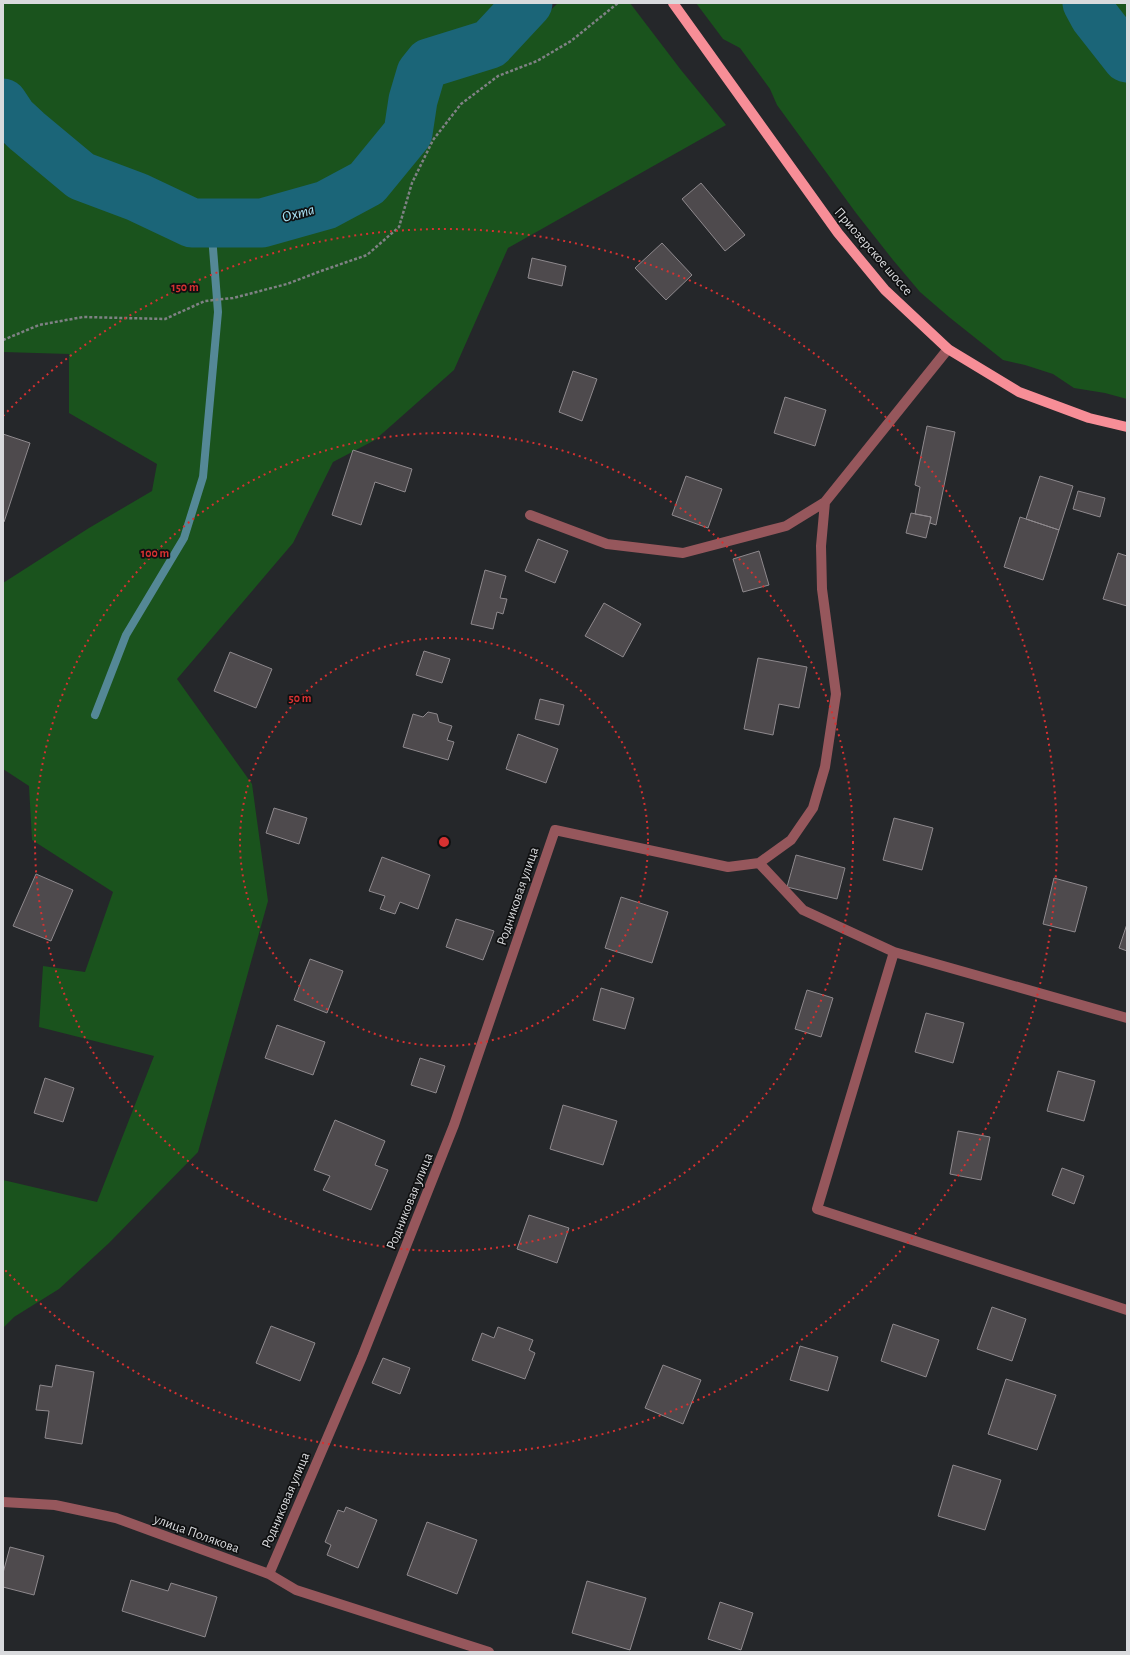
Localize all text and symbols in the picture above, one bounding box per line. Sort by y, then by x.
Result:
water label: Охта [280,202,316,225]
street label: Приозерское шоссе [831,205,915,298]
text: 150 m [171,281,199,293]
text: 100 m [141,547,169,559]
text: 50 m [289,692,312,704]
centre of rings [437,835,451,849]
street label: Родниковая улица [495,845,542,947]
street label: Родниковая улица [384,1151,436,1252]
street label: Родниковая улица [259,1450,313,1550]
street label: улица Полякова [151,1512,242,1556]

